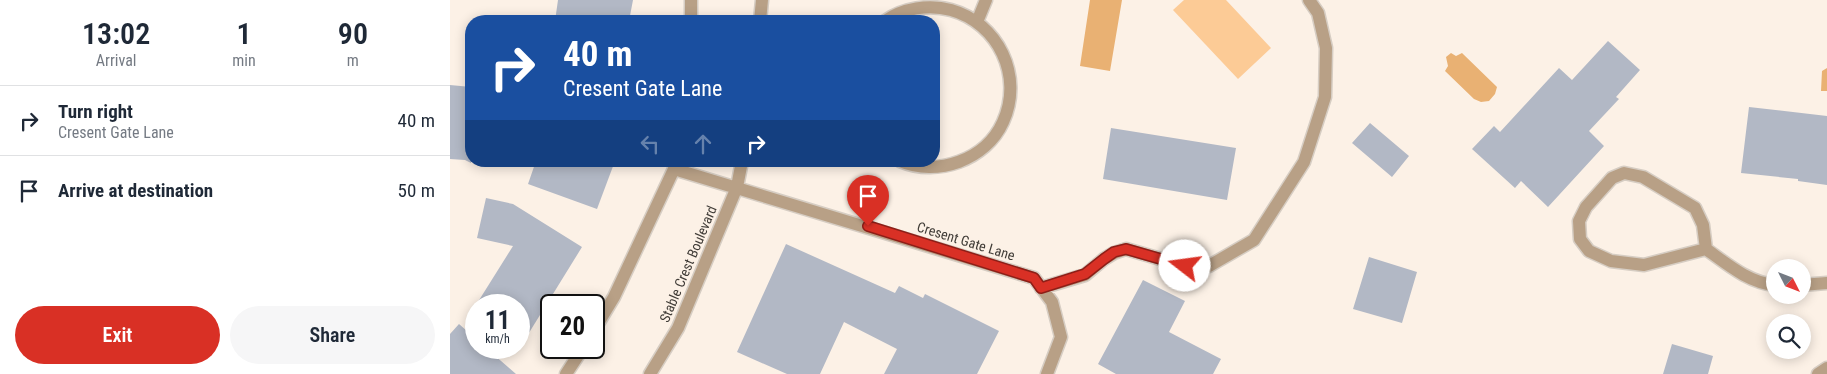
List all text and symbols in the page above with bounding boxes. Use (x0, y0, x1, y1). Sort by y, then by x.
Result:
text: 13:02 (82, 16, 150, 51)
text: 1 (237, 16, 252, 51)
text: 90 (338, 16, 368, 51)
text: 40 m (563, 34, 632, 75)
icon: right (480, 35, 545, 100)
text: Arrival (96, 51, 137, 70)
text: min (232, 51, 256, 70)
text: m (347, 51, 359, 70)
text: Cresent Gate Lane (563, 76, 722, 101)
text: Turn right (58, 100, 133, 123)
icon: right (15, 107, 43, 135)
text: 40 m (398, 109, 435, 132)
text: Cresent Gate Lane (58, 123, 174, 142)
icon: left (636, 130, 664, 158)
icon: ahead (689, 130, 717, 158)
icon: right (742, 130, 770, 158)
pin (847, 175, 889, 226)
icon: arrive (15, 177, 43, 205)
text: Arrive at destination (58, 179, 213, 202)
text: 50 m (398, 179, 435, 202)
icon: arrive (854, 182, 882, 210)
street label: Stable Crest Boulevard (656, 203, 720, 325)
street label: Cresent Gate Lane (915, 219, 1017, 264)
position arrow (1158, 239, 1210, 291)
north arrow (1766, 259, 1811, 304)
map controls (1766, 259, 1811, 359)
speed limit sign: 20 (540, 294, 605, 359)
button: Exit (15, 306, 220, 364)
button: Share (230, 306, 435, 364)
text: 11 (485, 306, 510, 335)
button: search (1766, 314, 1811, 359)
text: km/h (485, 332, 510, 346)

